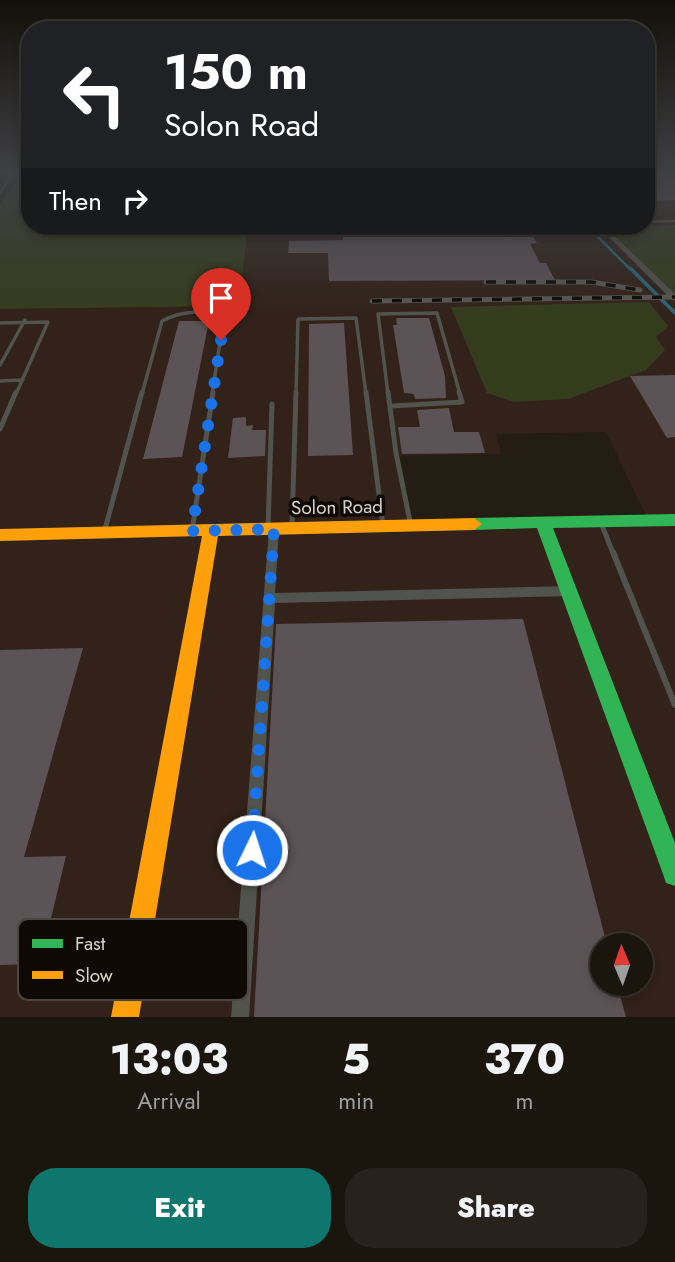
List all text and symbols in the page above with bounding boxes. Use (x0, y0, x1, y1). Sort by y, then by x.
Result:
text: 150 m (164, 37, 308, 107)
icon: left (49, 49, 140, 140)
text: Solon Road (164, 102, 319, 148)
text: Then (49, 182, 102, 220)
icon: right (116, 182, 154, 220)
pin (191, 268, 251, 340)
icon: arrive (202, 279, 240, 317)
street label: Solon Road (291, 493, 383, 521)
position arrow (215, 813, 289, 887)
legend (18, 919, 248, 1000)
text: Fast (75, 930, 106, 957)
north arrow (590, 933, 653, 996)
map controls (590, 933, 653, 996)
text: Slow (75, 962, 113, 989)
text: 13:03 (110, 1029, 228, 1090)
text: 5 (342, 1029, 370, 1090)
text: 370 (484, 1029, 565, 1090)
text: Arrival (137, 1084, 201, 1118)
text: min (338, 1084, 374, 1118)
text: m (516, 1084, 534, 1118)
button: Exit (28, 1168, 331, 1248)
button: Share (345, 1168, 647, 1248)

